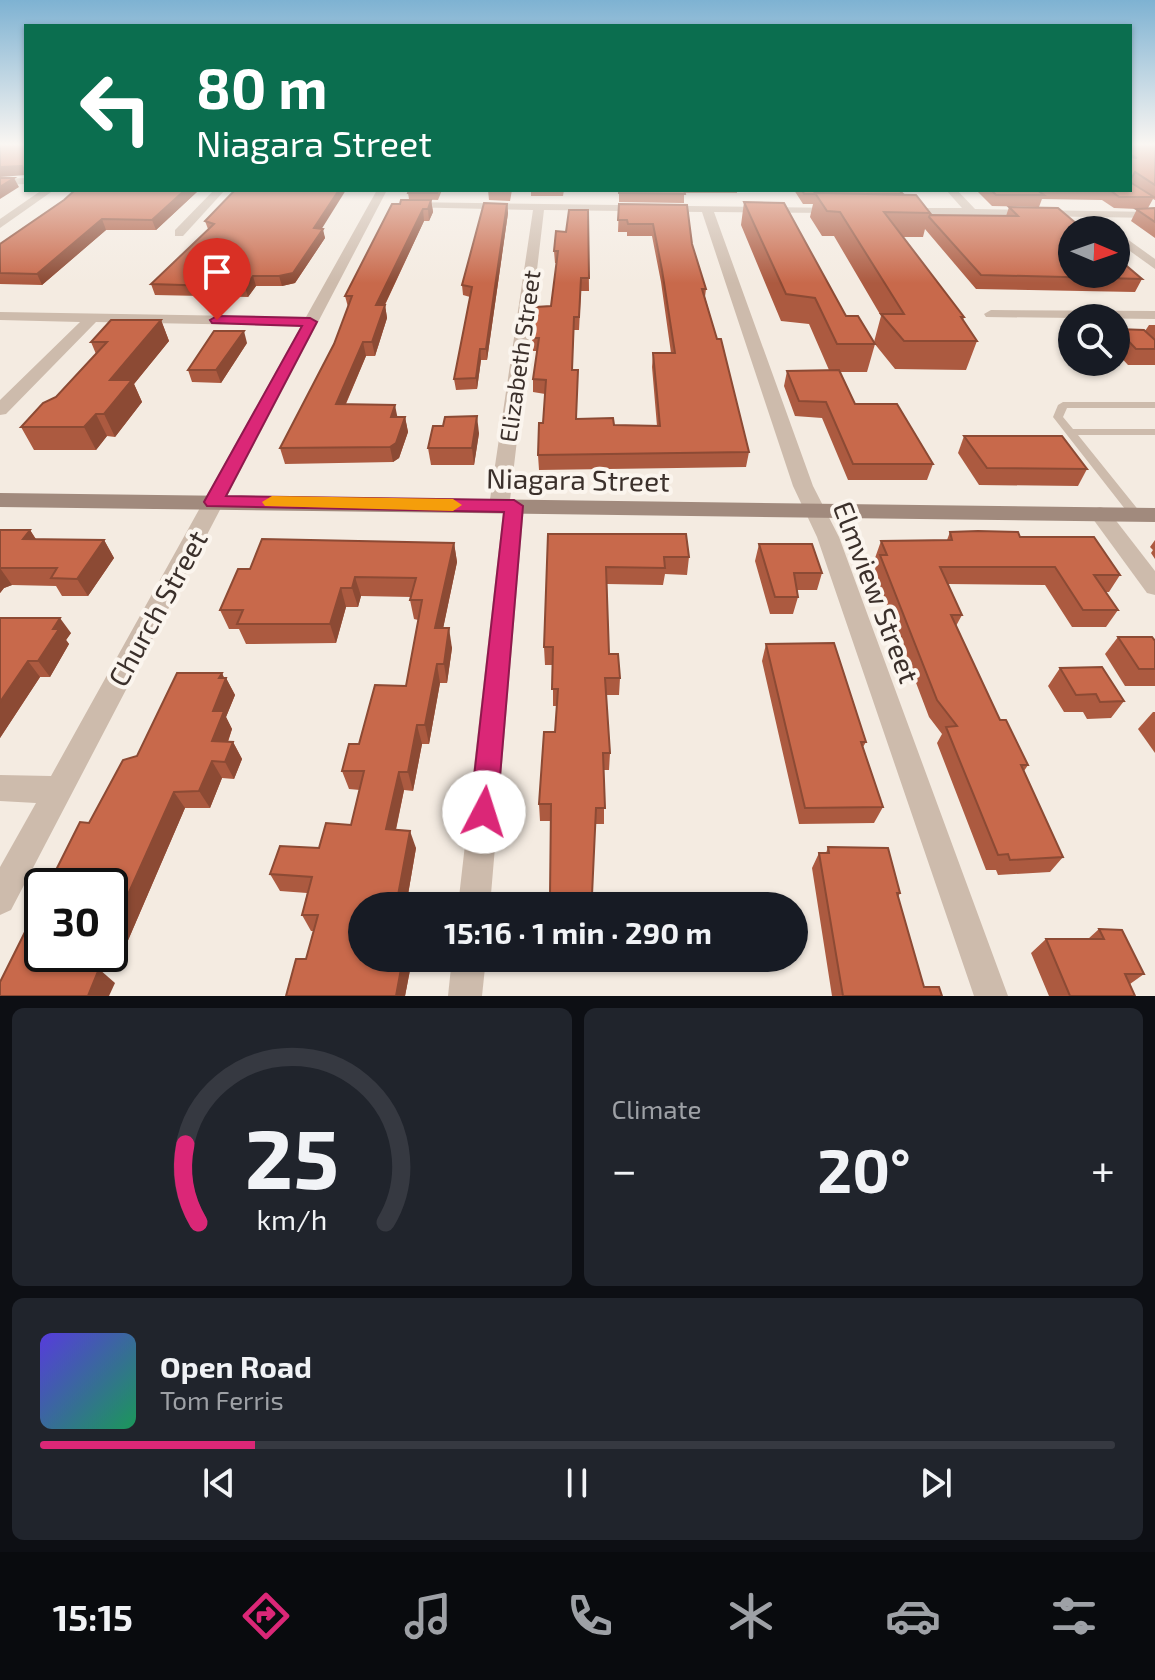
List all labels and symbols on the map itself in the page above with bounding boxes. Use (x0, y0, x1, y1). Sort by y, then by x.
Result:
north arrow (1058, 216, 1130, 288)
pin (183, 238, 251, 320)
street label: Elizabeth Street (493, 268, 545, 444)
street label: Niagara Street (486, 460, 670, 498)
street label: Elmview Street (827, 496, 927, 688)
street label: Church Street (100, 524, 214, 692)
position arrow (442, 770, 526, 854)
speed limit sign: 30 (24, 868, 128, 972)

